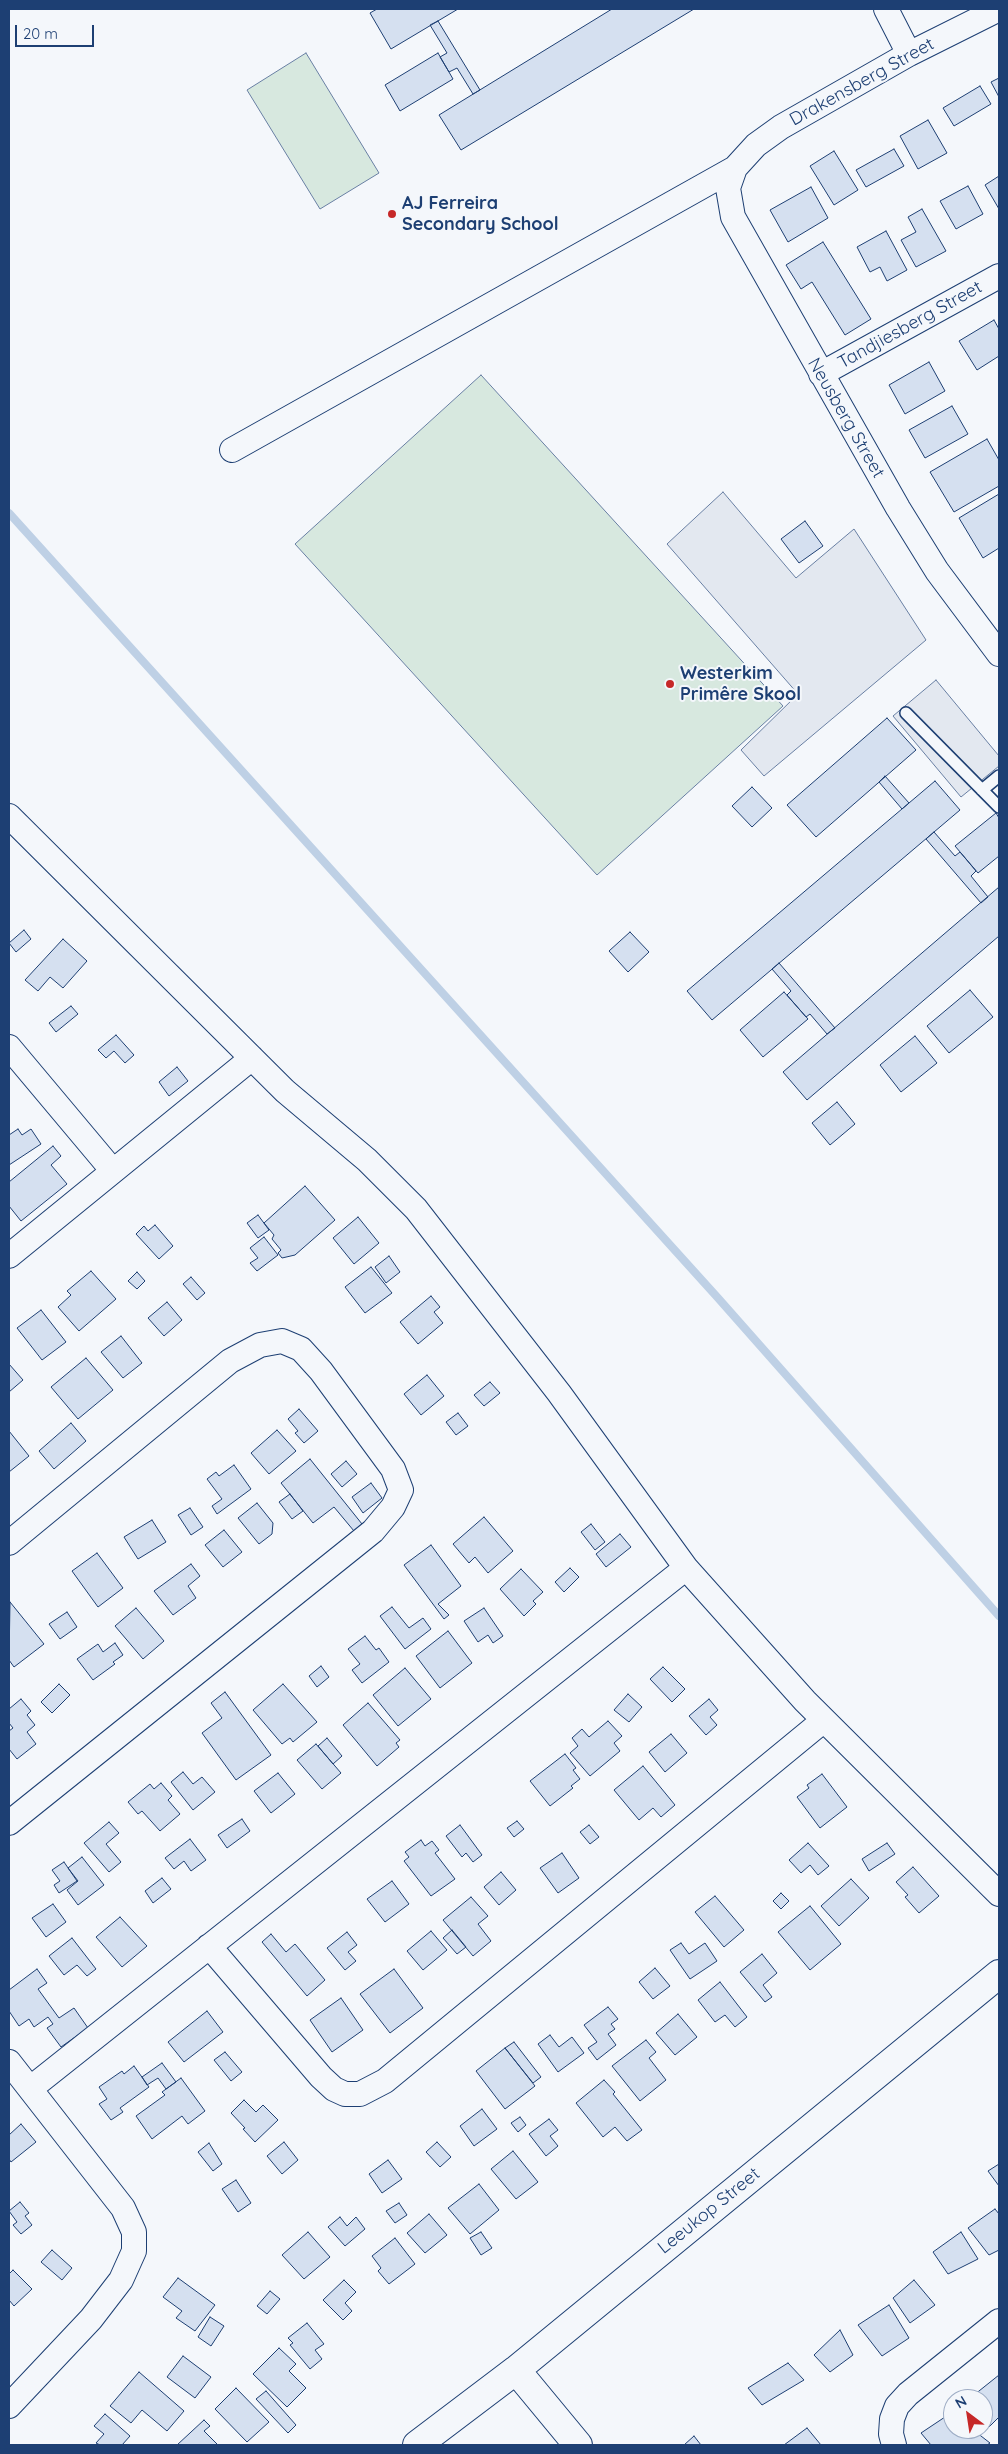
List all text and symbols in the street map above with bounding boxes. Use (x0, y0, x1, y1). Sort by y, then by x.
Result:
scale bar (18, 15, 96, 47)
text: 20 m (23, 24, 58, 43)
street label: Drakensberg Street (786, 33, 938, 131)
place label: AJ Ferreira Secondary School (402, 193, 559, 235)
marker: AJ Ferreira Secondary School (386, 208, 398, 220)
street label: Tandjiesberg Street (834, 276, 986, 374)
street label: Neusberg Street (803, 354, 889, 482)
place label: Westerkim Primêre Skool (680, 663, 801, 706)
marker: Westerkim Primêre Skool (664, 678, 676, 690)
street label: Leeukop Street (654, 2163, 764, 2259)
north arrow (943, 2389, 993, 2439)
text: N (952, 2392, 970, 2412)

